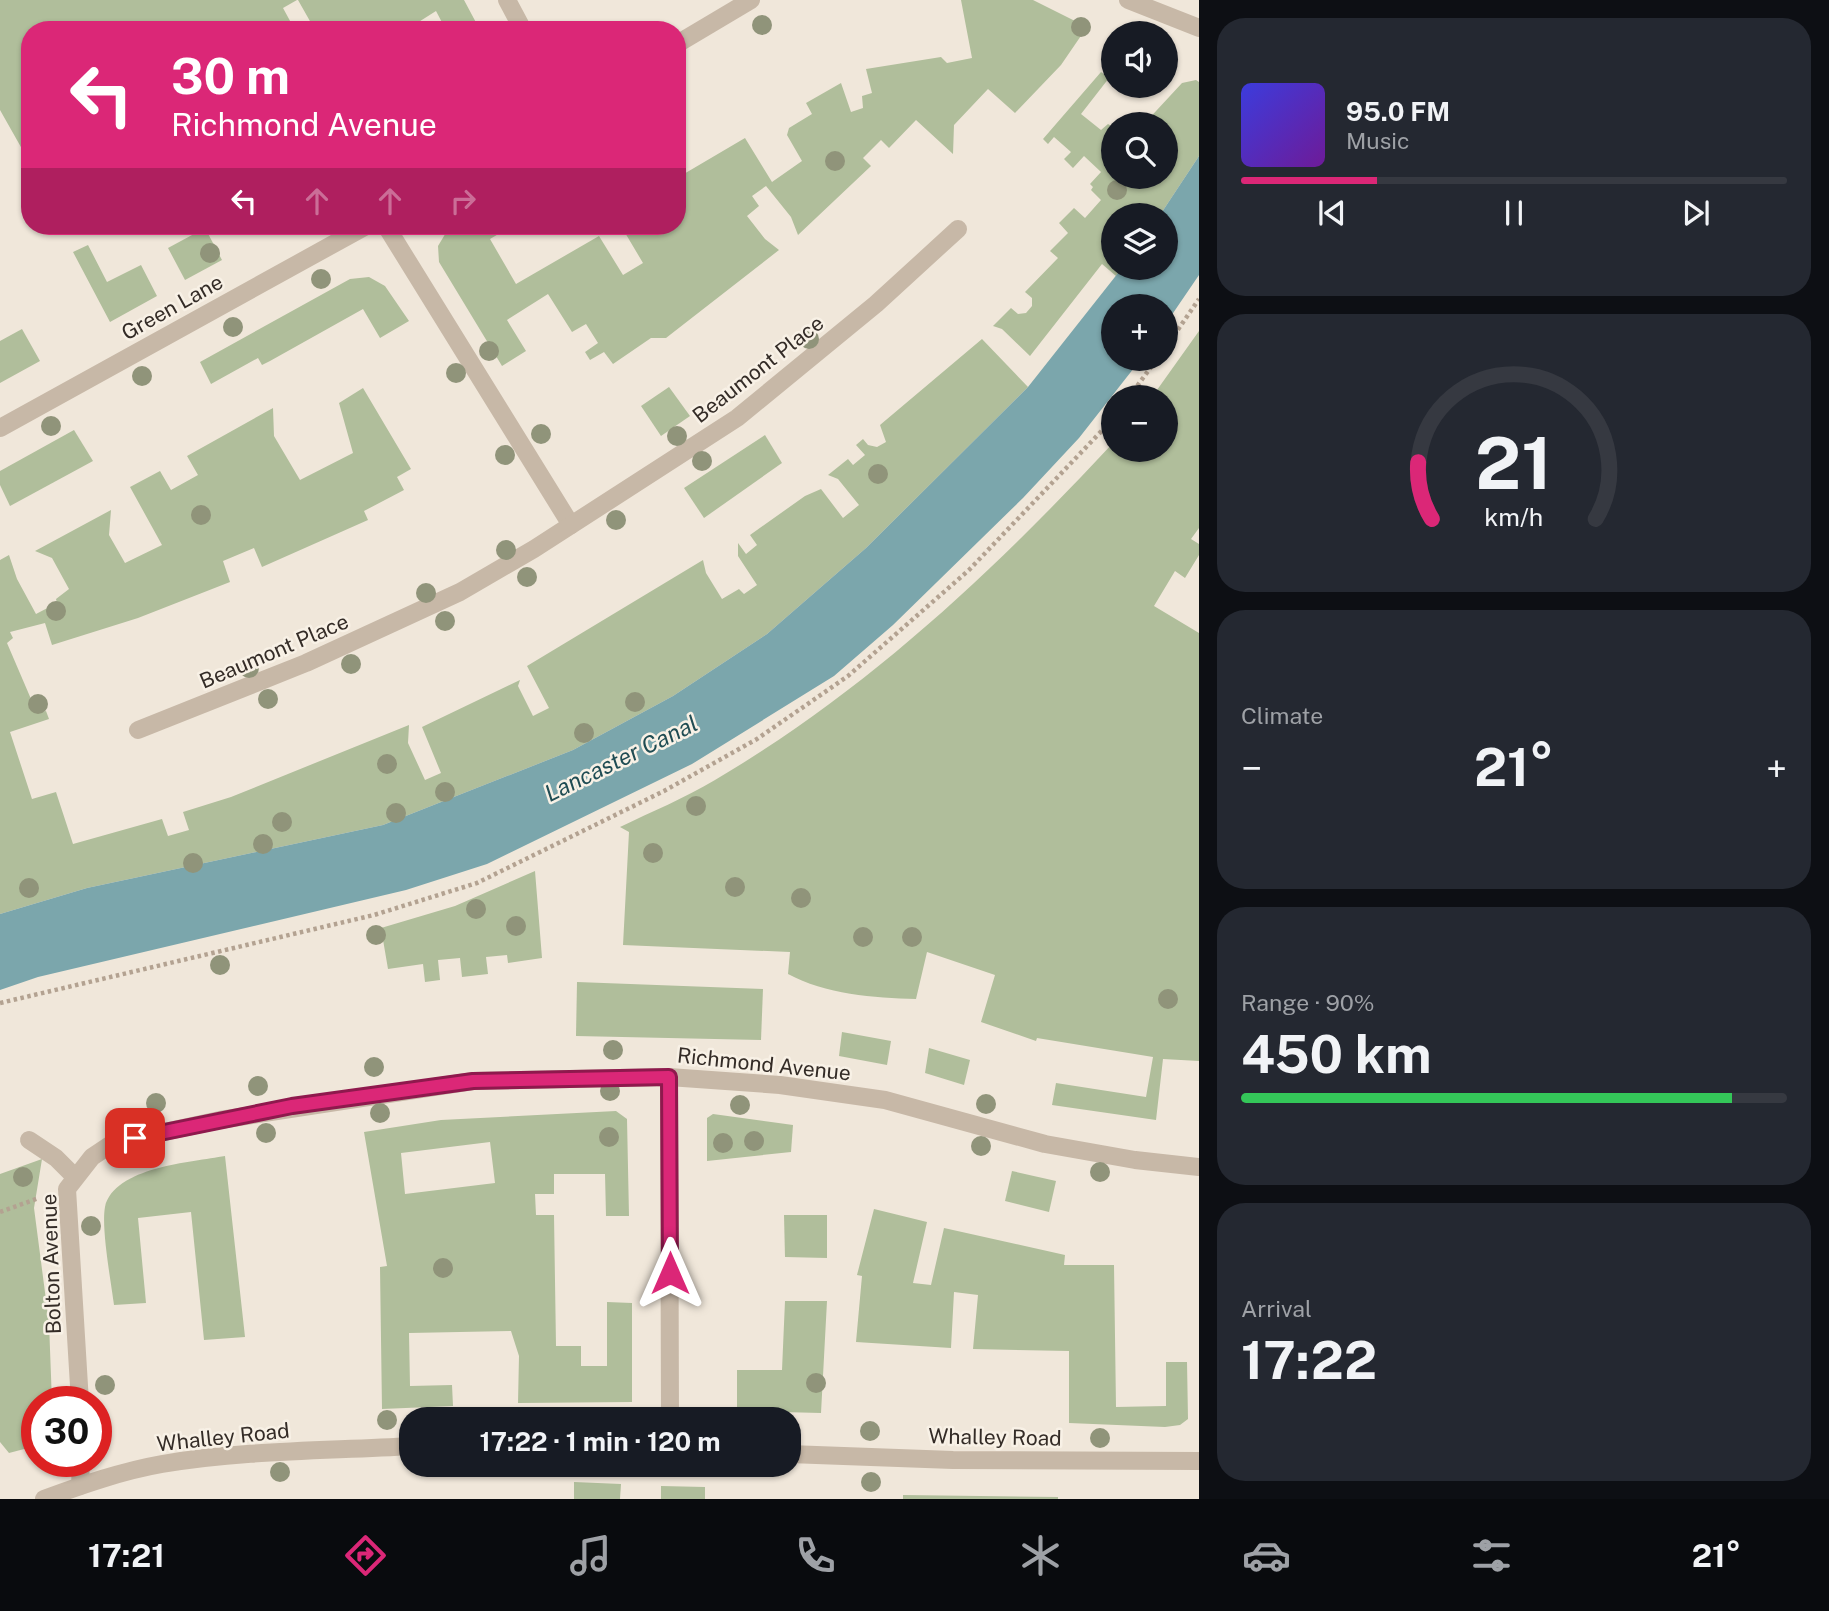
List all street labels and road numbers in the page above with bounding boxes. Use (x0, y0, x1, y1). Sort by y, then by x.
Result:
street label: Green Lane (117, 269, 227, 345)
street label: Beaumont Place (688, 310, 828, 428)
street label: Beaumont Place (196, 608, 352, 694)
street label: Richmond Avenue (676, 1042, 852, 1086)
street label: Bolton Avenue (36, 1193, 66, 1335)
street label: Whalley Road (155, 1418, 291, 1456)
street label: Whalley Road (928, 1423, 1062, 1451)

